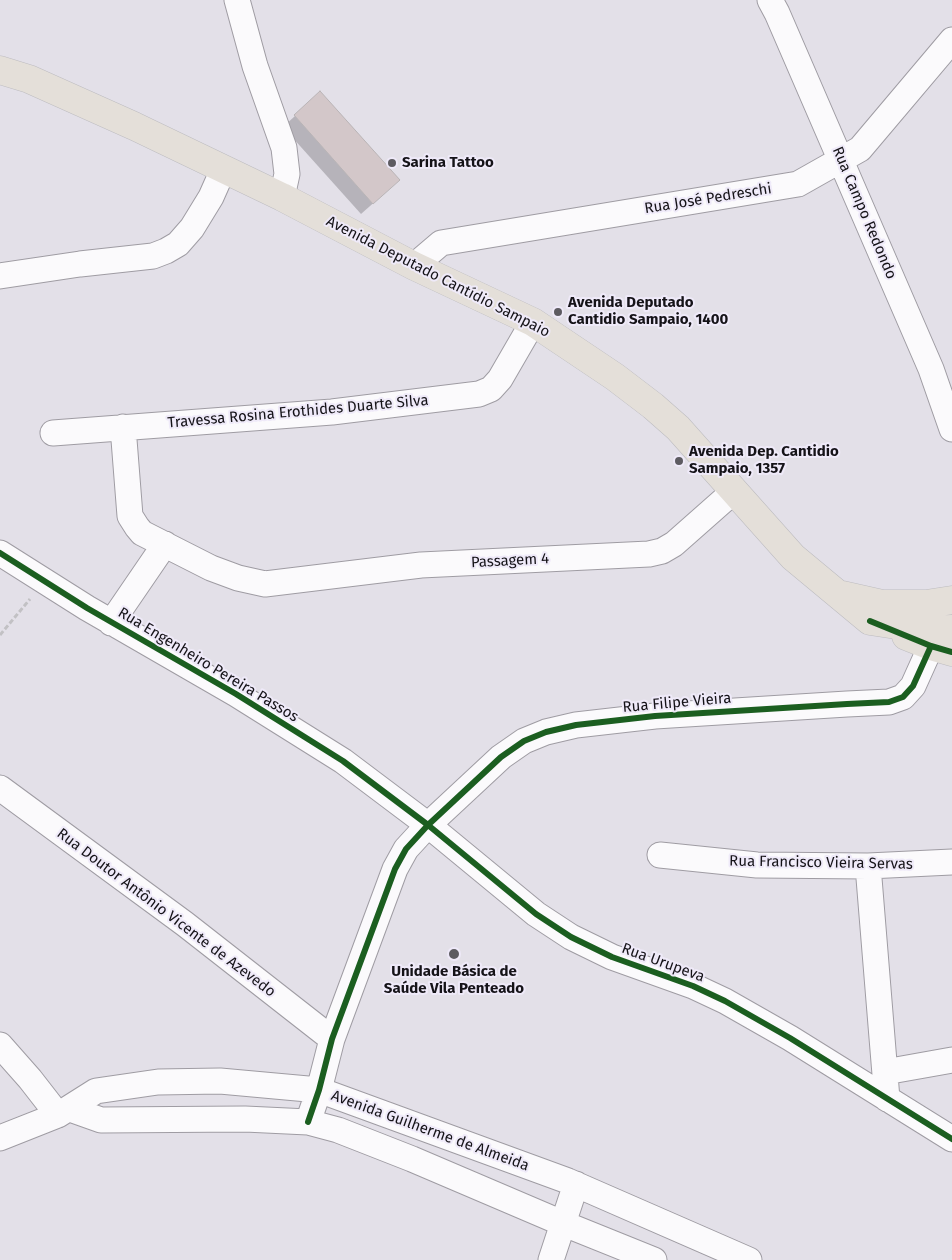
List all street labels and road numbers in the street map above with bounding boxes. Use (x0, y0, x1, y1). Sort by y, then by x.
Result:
street label: Rua Campo Redondo (828, 144, 900, 282)
street label: Rua José Pedreschi (643, 180, 773, 218)
street label: Avenida Deputado Cantídio Sampaio (323, 213, 553, 341)
street label: Travessa Rosina Erothides Duarte Silva (167, 392, 429, 432)
street label: Passagem 4 (471, 550, 549, 572)
street label: Rua Engenheiro Pereira Passos (114, 604, 302, 726)
street label: Rua Filipe Vieira (622, 689, 732, 717)
street label: Rua Doutor Antônio Vicente de Azevedo (53, 825, 279, 1001)
street label: Rua Francisco Vieira Servas (729, 852, 913, 874)
street label: Rua Urupeva (619, 940, 707, 986)
street label: Avenida Guilherme de Almeida (329, 1087, 531, 1175)

